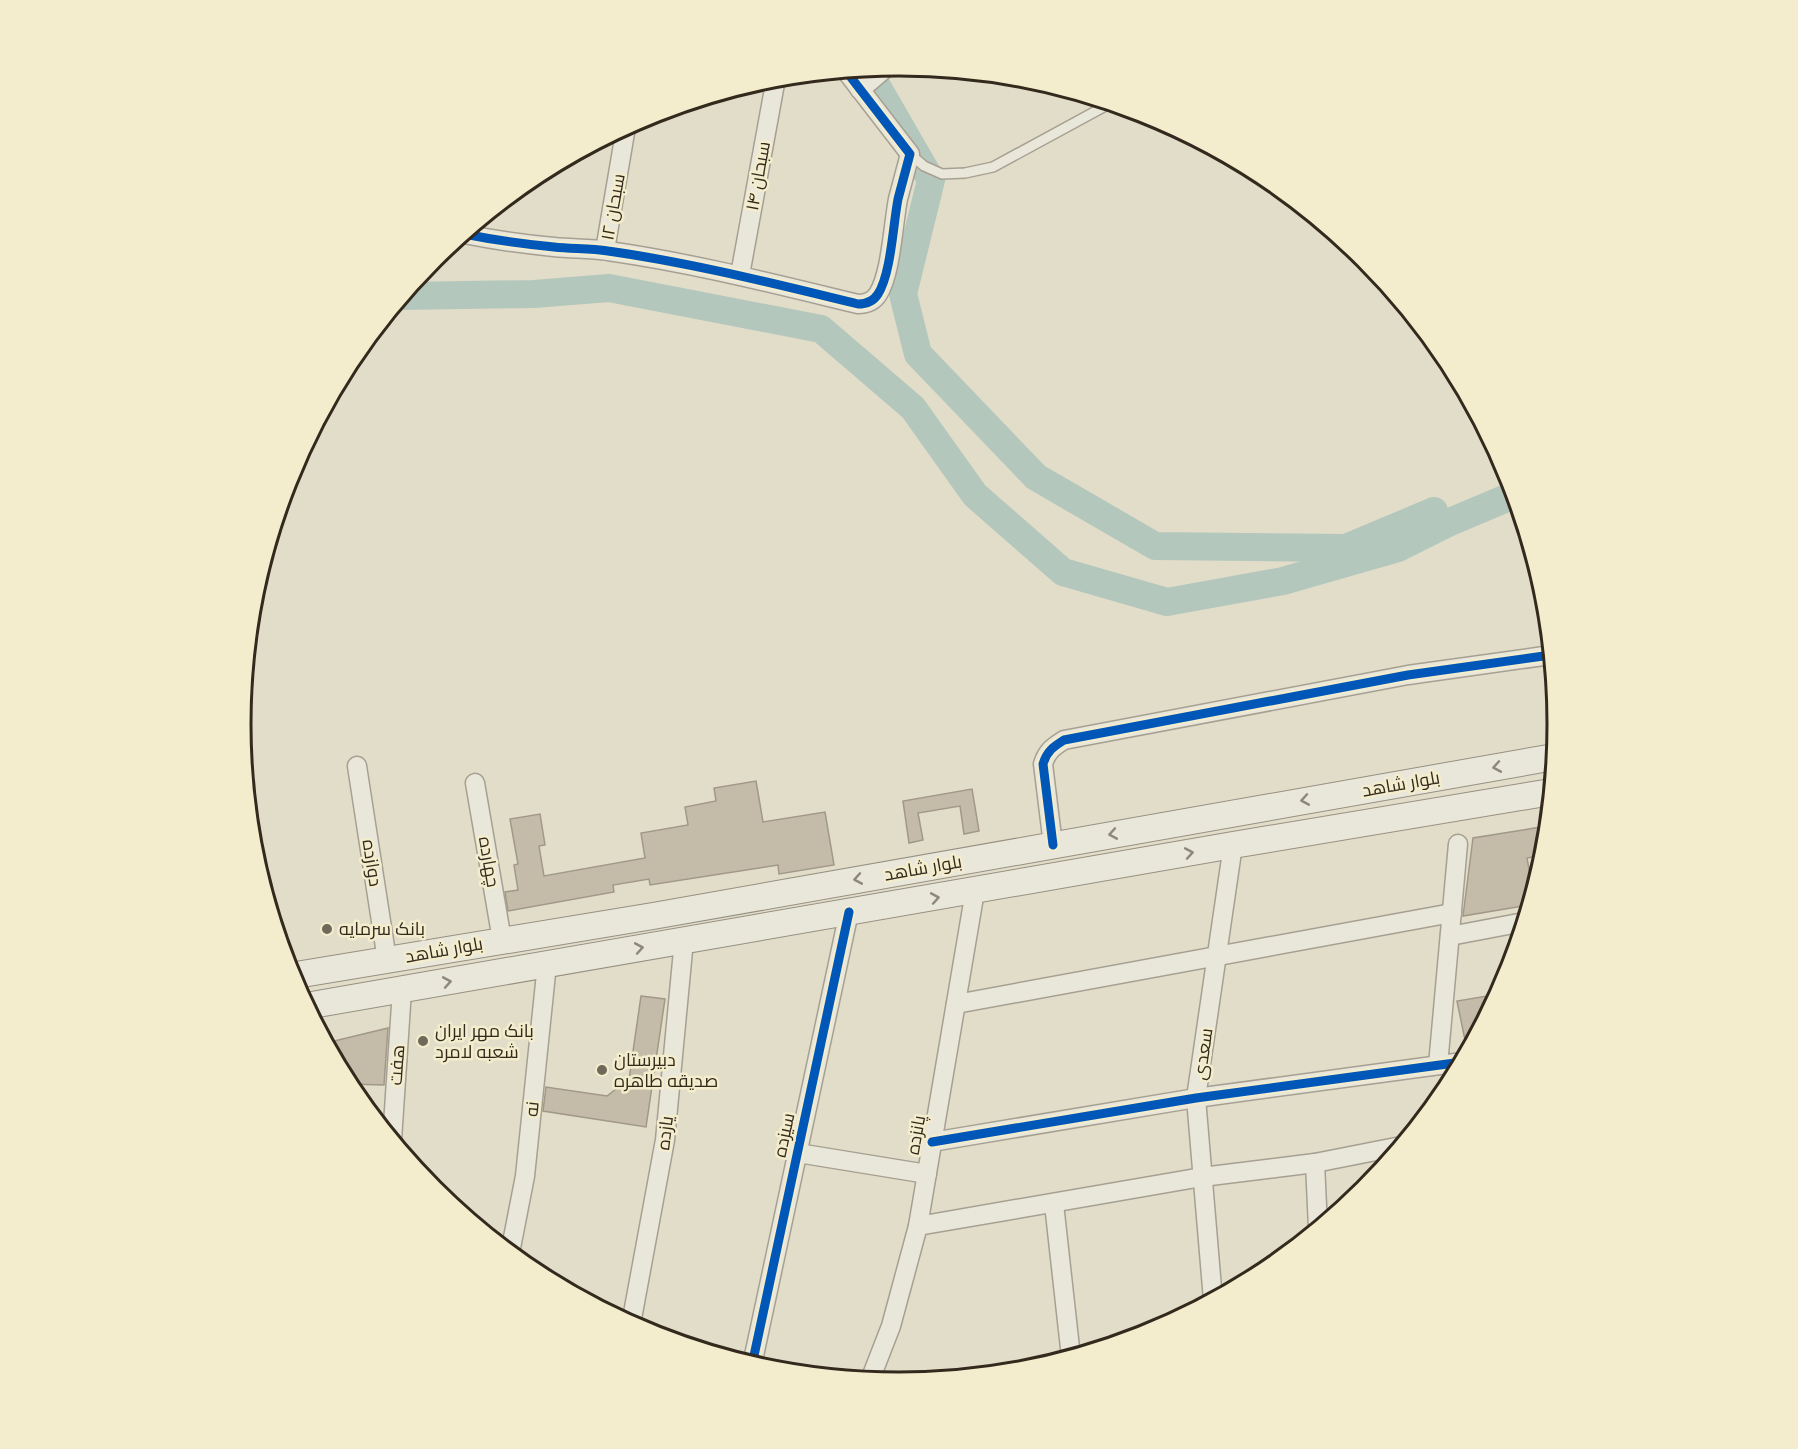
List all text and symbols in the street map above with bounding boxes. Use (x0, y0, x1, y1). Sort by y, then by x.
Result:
street label: سبحان ۱۴ (740, 139, 775, 212)
street label: سبحان ۱۲ (595, 172, 630, 242)
one-way arrow (1492, 760, 1502, 773)
street label: بلوار شاهد (1360, 765, 1442, 802)
one-way arrow (1300, 794, 1309, 806)
one-way arrow (1108, 827, 1118, 840)
street label: چهارده (473, 835, 505, 889)
street label: دوازده (357, 838, 388, 888)
one-way arrow (1183, 847, 1193, 860)
street label: بلوار شاهد (882, 849, 964, 886)
one-way arrow (854, 872, 864, 885)
one-way arrow (929, 892, 939, 905)
place label: بانک سرمایه (339, 917, 425, 940)
marker: بانک سرمایه (320, 922, 334, 936)
street label: بلوار شاهد (403, 931, 485, 968)
one-way arrow (634, 942, 644, 955)
one-way arrow (441, 976, 451, 989)
place label: بانک مهر ایران شعبه لامرد (435, 1019, 534, 1063)
street label: سعدی (1187, 1027, 1218, 1081)
marker: بانک مهر ایران شعبه لامرد (416, 1034, 430, 1048)
street label: هفت (384, 1044, 409, 1086)
place label: دبیرستان صدیقه طاهره (614, 1048, 718, 1092)
marker: دبیرستان صدیقه طاهره (595, 1063, 609, 1077)
street label: نه (519, 1100, 544, 1118)
street label: سیزده (768, 1111, 799, 1159)
street label: پانزده (901, 1113, 931, 1157)
street label: یازده (651, 1114, 678, 1151)

